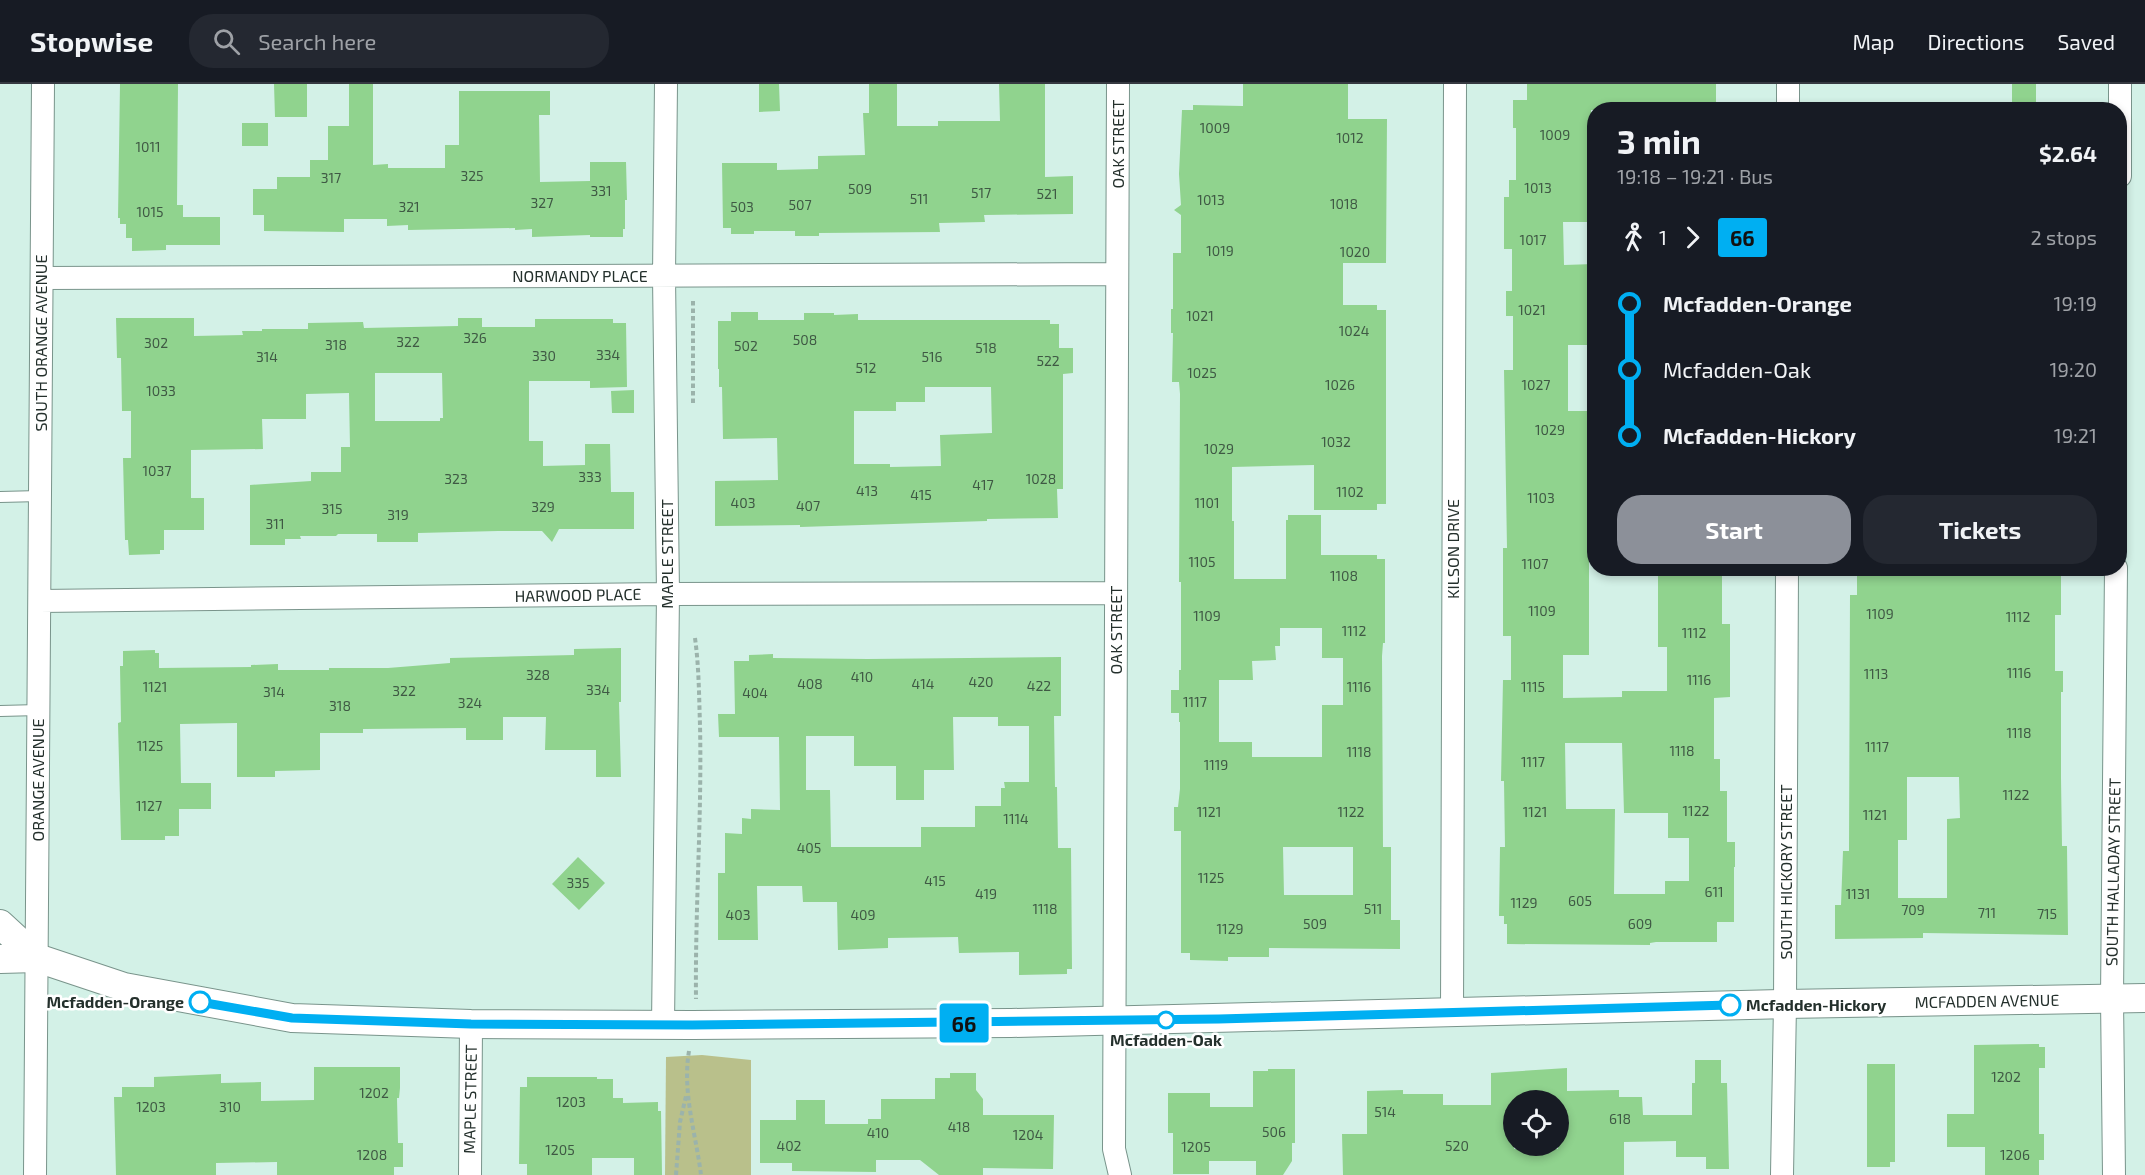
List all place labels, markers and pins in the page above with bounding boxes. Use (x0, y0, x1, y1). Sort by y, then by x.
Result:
marker: Mcfadden-Orange (189, 991, 211, 1013)
place label: Mcfadden-Orange (47, 992, 184, 1011)
marker: Mcfadden-Hickory (1719, 994, 1741, 1016)
place label: Mcfadden-Hickory (1746, 995, 1886, 1015)
marker: Mcfadden-Oak (1157, 1011, 1175, 1029)
place label: Mcfadden-Oak (1110, 1030, 1222, 1049)

